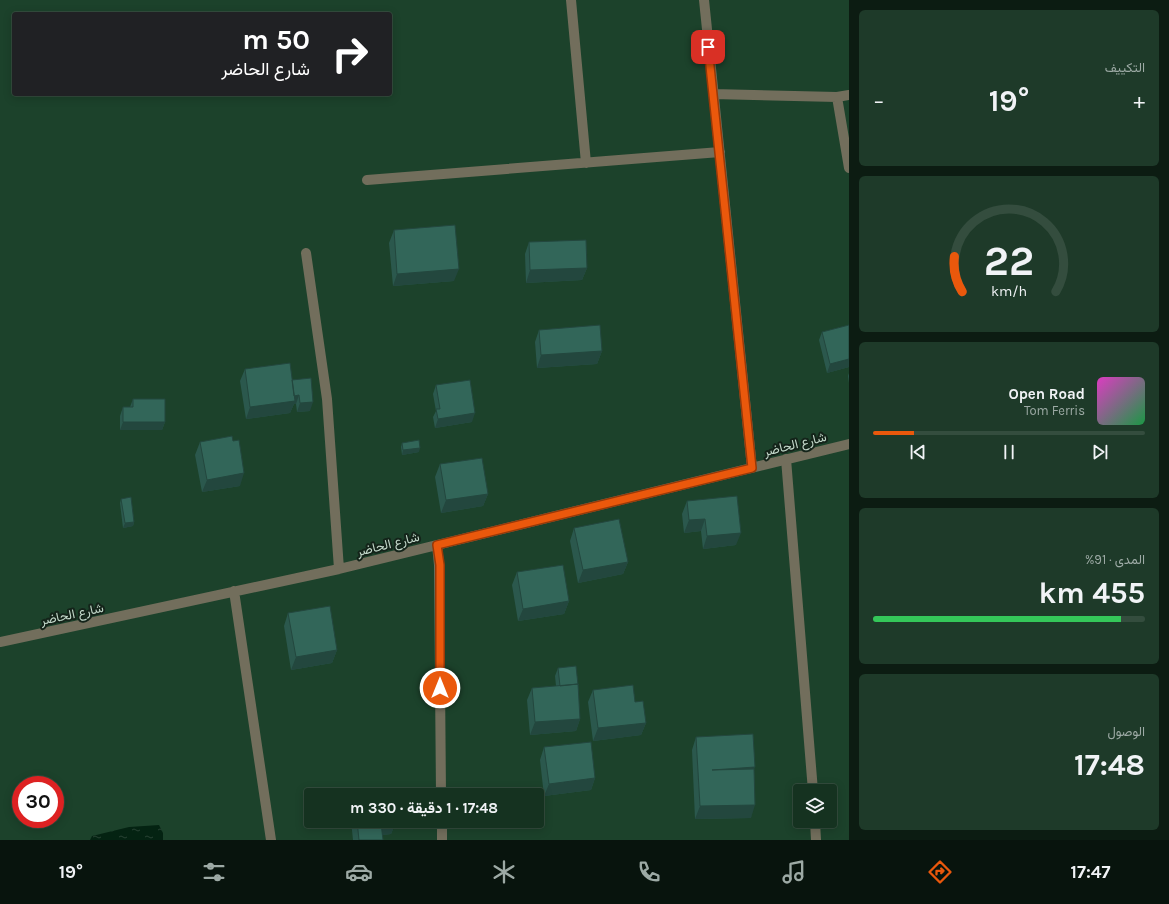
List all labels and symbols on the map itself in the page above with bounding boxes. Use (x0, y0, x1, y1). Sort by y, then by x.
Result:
pin (691, 30, 725, 64)
street label: شارع الحاضر (761, 429, 828, 461)
street label: شارع الحاضر (354, 529, 421, 561)
street label: شارع الحاضر (38, 600, 105, 630)
position arrow (419, 667, 461, 709)
speed limit sign: 30 (12, 776, 64, 828)

